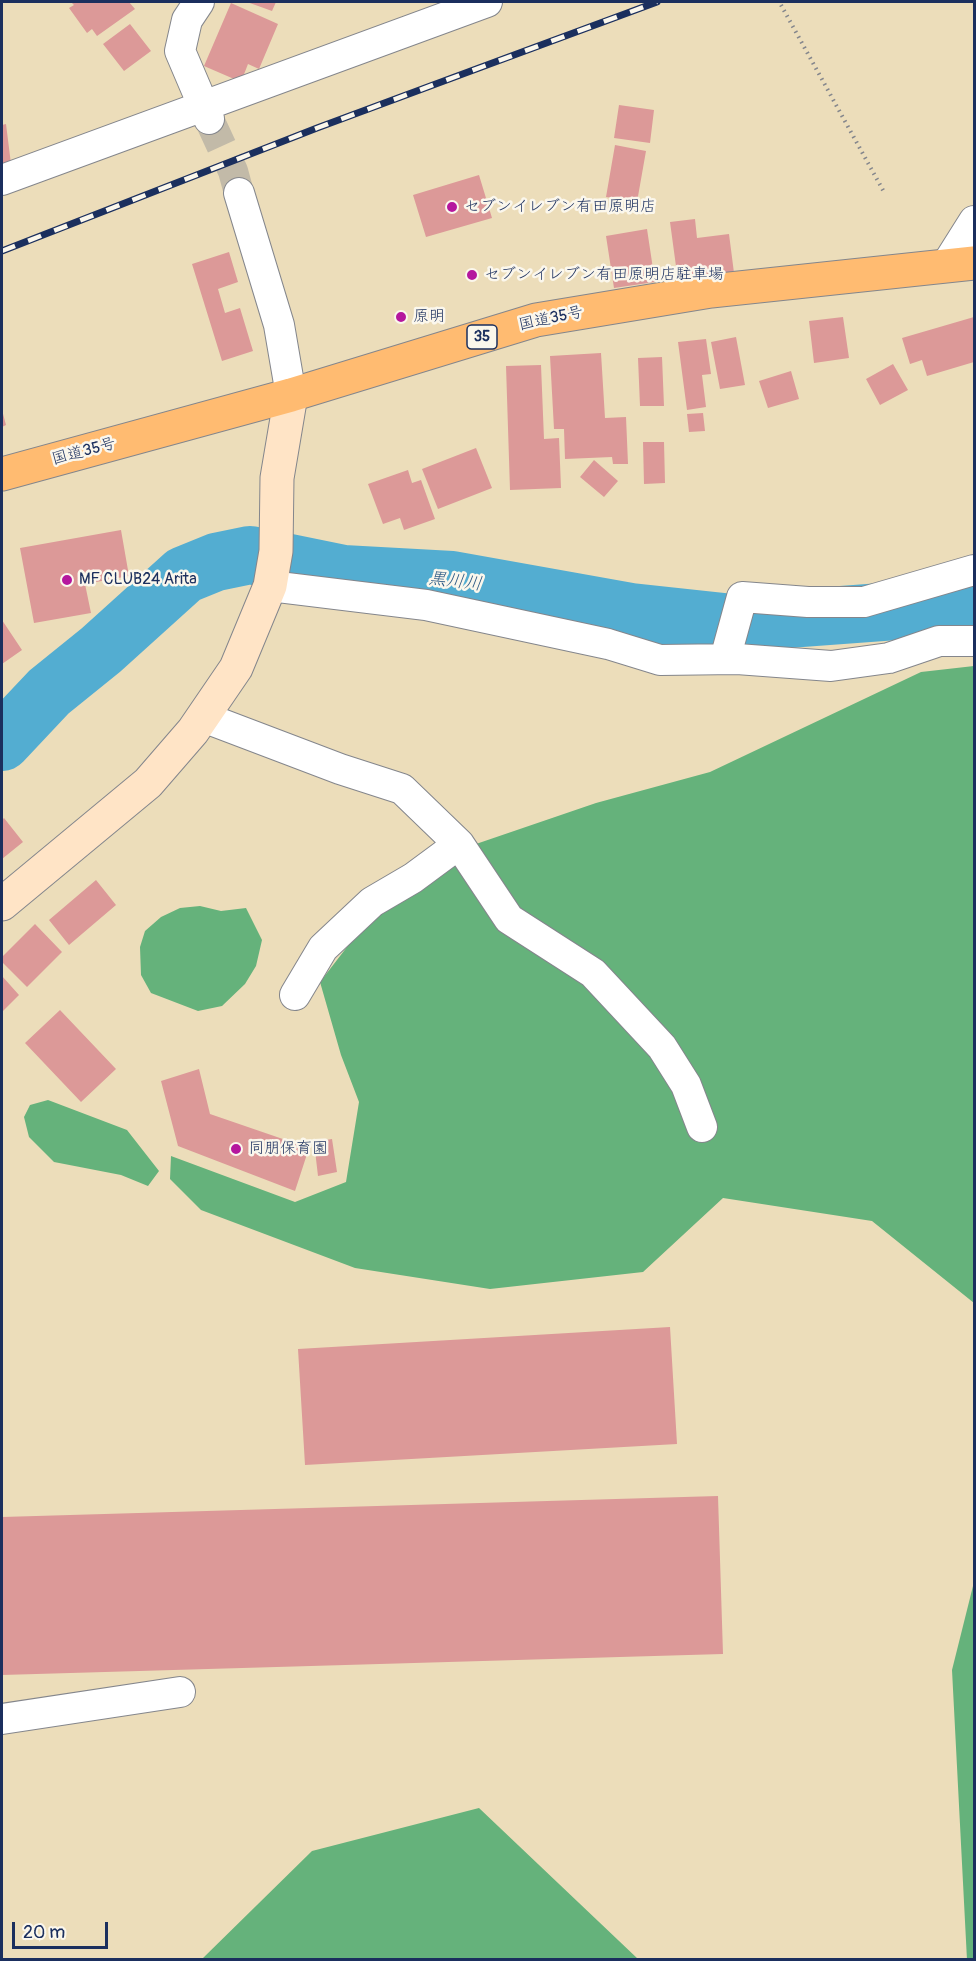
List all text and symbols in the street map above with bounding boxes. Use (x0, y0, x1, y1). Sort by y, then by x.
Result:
place label: セブンイレブン有田原明店 (464, 197, 656, 217)
marker: セブンイレブン有田原明店 (445, 200, 459, 214)
place label: セブンイレブン有田原明店駐車場 (484, 265, 724, 285)
marker: セブンイレブン有田原明店駐車場 (465, 268, 479, 282)
street label: 国道35号 (517, 303, 585, 335)
place label: 原明 (413, 307, 445, 327)
marker: 原明 (394, 310, 408, 324)
road number: 35 (467, 325, 497, 349)
street label: 国道35号 (50, 434, 118, 470)
water label: 黒川川 (427, 568, 483, 596)
place label: MF CLUB24 Arita (79, 570, 197, 590)
marker: MF CLUB24 Arita (60, 573, 74, 587)
place label: 同朋保育園 (248, 1139, 328, 1159)
marker: 同朋保育園 (229, 1142, 243, 1156)
scale bar (15, 1910, 111, 1948)
text: 20 m (23, 1921, 65, 1944)

